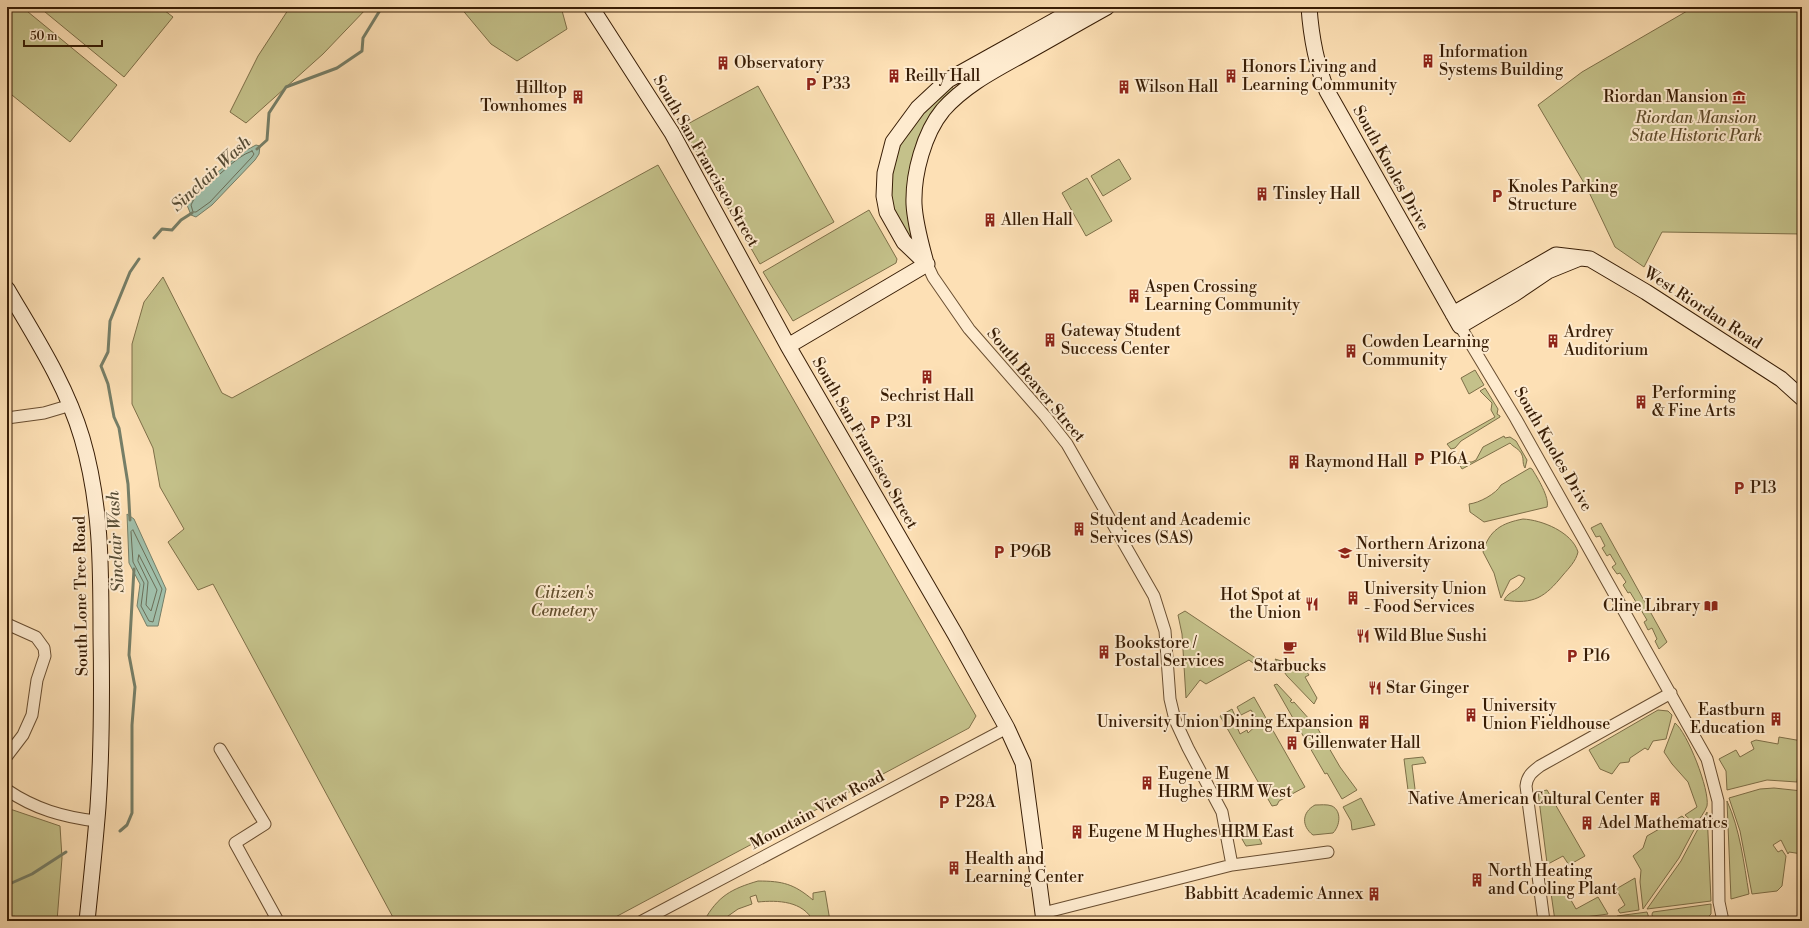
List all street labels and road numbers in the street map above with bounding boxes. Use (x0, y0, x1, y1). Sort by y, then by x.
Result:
street label: South San Francisco Street (649, 72, 764, 251)
street label: South Knoles Drive (1348, 102, 1434, 234)
street label: West Riordan Road (1639, 262, 1766, 354)
street label: South Beaver Street (982, 324, 1090, 446)
street label: South San Francisco Street (808, 354, 923, 533)
street label: South Knoles Drive (1509, 383, 1597, 515)
street label: South Lone Tree Road (70, 516, 92, 676)
street label: Mountain View Road (746, 766, 888, 854)

